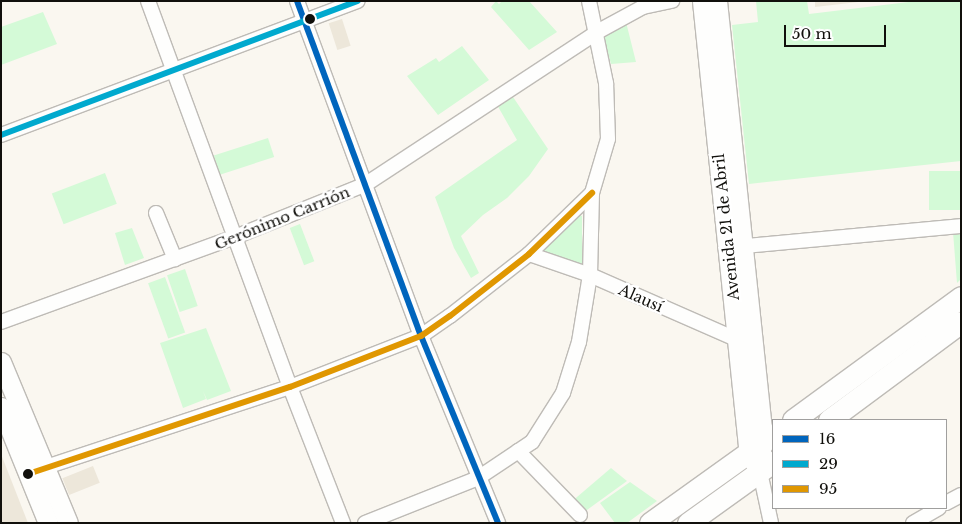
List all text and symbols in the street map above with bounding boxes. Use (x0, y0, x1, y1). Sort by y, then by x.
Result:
unlabelled marker (305, 14, 315, 24)
scale bar (787, 15, 890, 47)
text: 50 m (792, 24, 832, 43)
street label: Avenida 21 de Abril (709, 152, 743, 302)
street label: Gerónimo Carrión (212, 183, 352, 253)
street label: Alausí (616, 280, 666, 316)
legend (772, 419, 947, 509)
text: 16 (819, 429, 835, 448)
text: 29 (819, 454, 838, 473)
unlabelled marker (23, 469, 33, 479)
text: 95 (819, 479, 837, 498)

